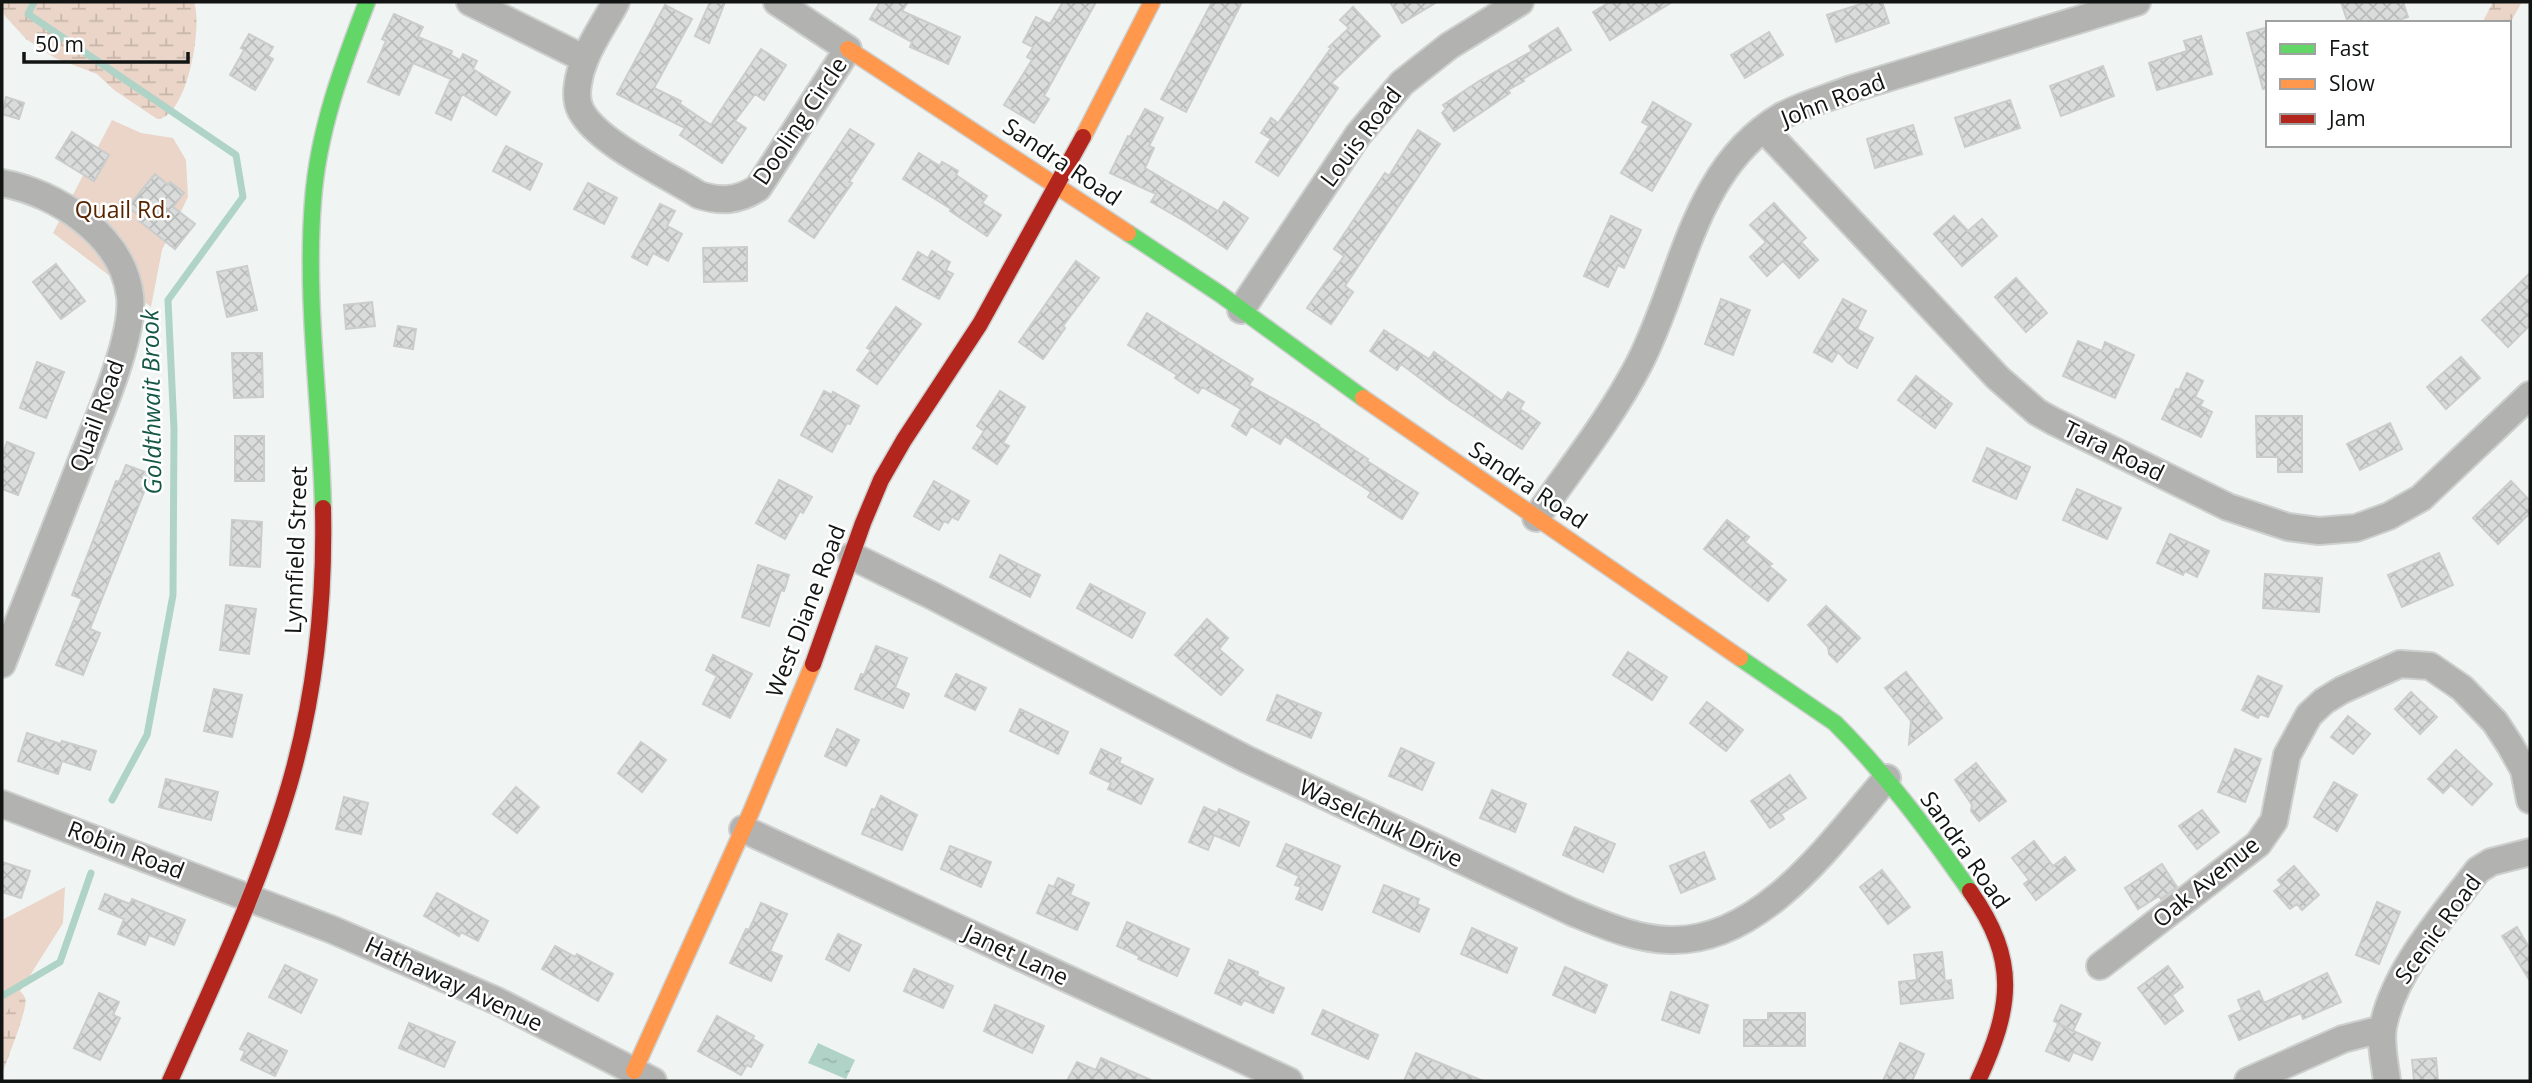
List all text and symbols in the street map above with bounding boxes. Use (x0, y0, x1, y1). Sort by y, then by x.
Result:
scale bar (24, 21, 189, 65)
legend (2266, 21, 2511, 147)
text: 50 m (35, 30, 84, 58)
text: Fast (2329, 34, 2369, 62)
street label: Dooling Circle (745, 50, 854, 191)
street label: John Road (1774, 65, 1889, 134)
text: Slow (2329, 69, 2375, 97)
street label: Louis Road (1312, 80, 1408, 193)
text: Jam (2327, 104, 2366, 132)
street label: Sandra Road (997, 110, 1128, 213)
park label: Quail Rd. (75, 193, 171, 225)
water label: Goldthwait Brook (132, 308, 169, 495)
street label: Quail Road (61, 355, 131, 476)
street label: Tara Road (2059, 412, 2170, 488)
street label: Sandra Road (1463, 433, 1594, 536)
street label: Lynnfield Street (276, 465, 314, 635)
street label: West Diane Road (757, 520, 853, 702)
street label: Waselchuk Drive (1294, 770, 1469, 874)
street label: Sandra Road (1914, 784, 2018, 915)
street label: Robin Road (63, 812, 189, 886)
street label: Oak Avenue (2145, 828, 2265, 934)
street label: Scenic Road (2387, 867, 2488, 990)
street label: Janet Lane (957, 915, 1074, 992)
street label: Hathaway Avenue (360, 928, 549, 1038)

